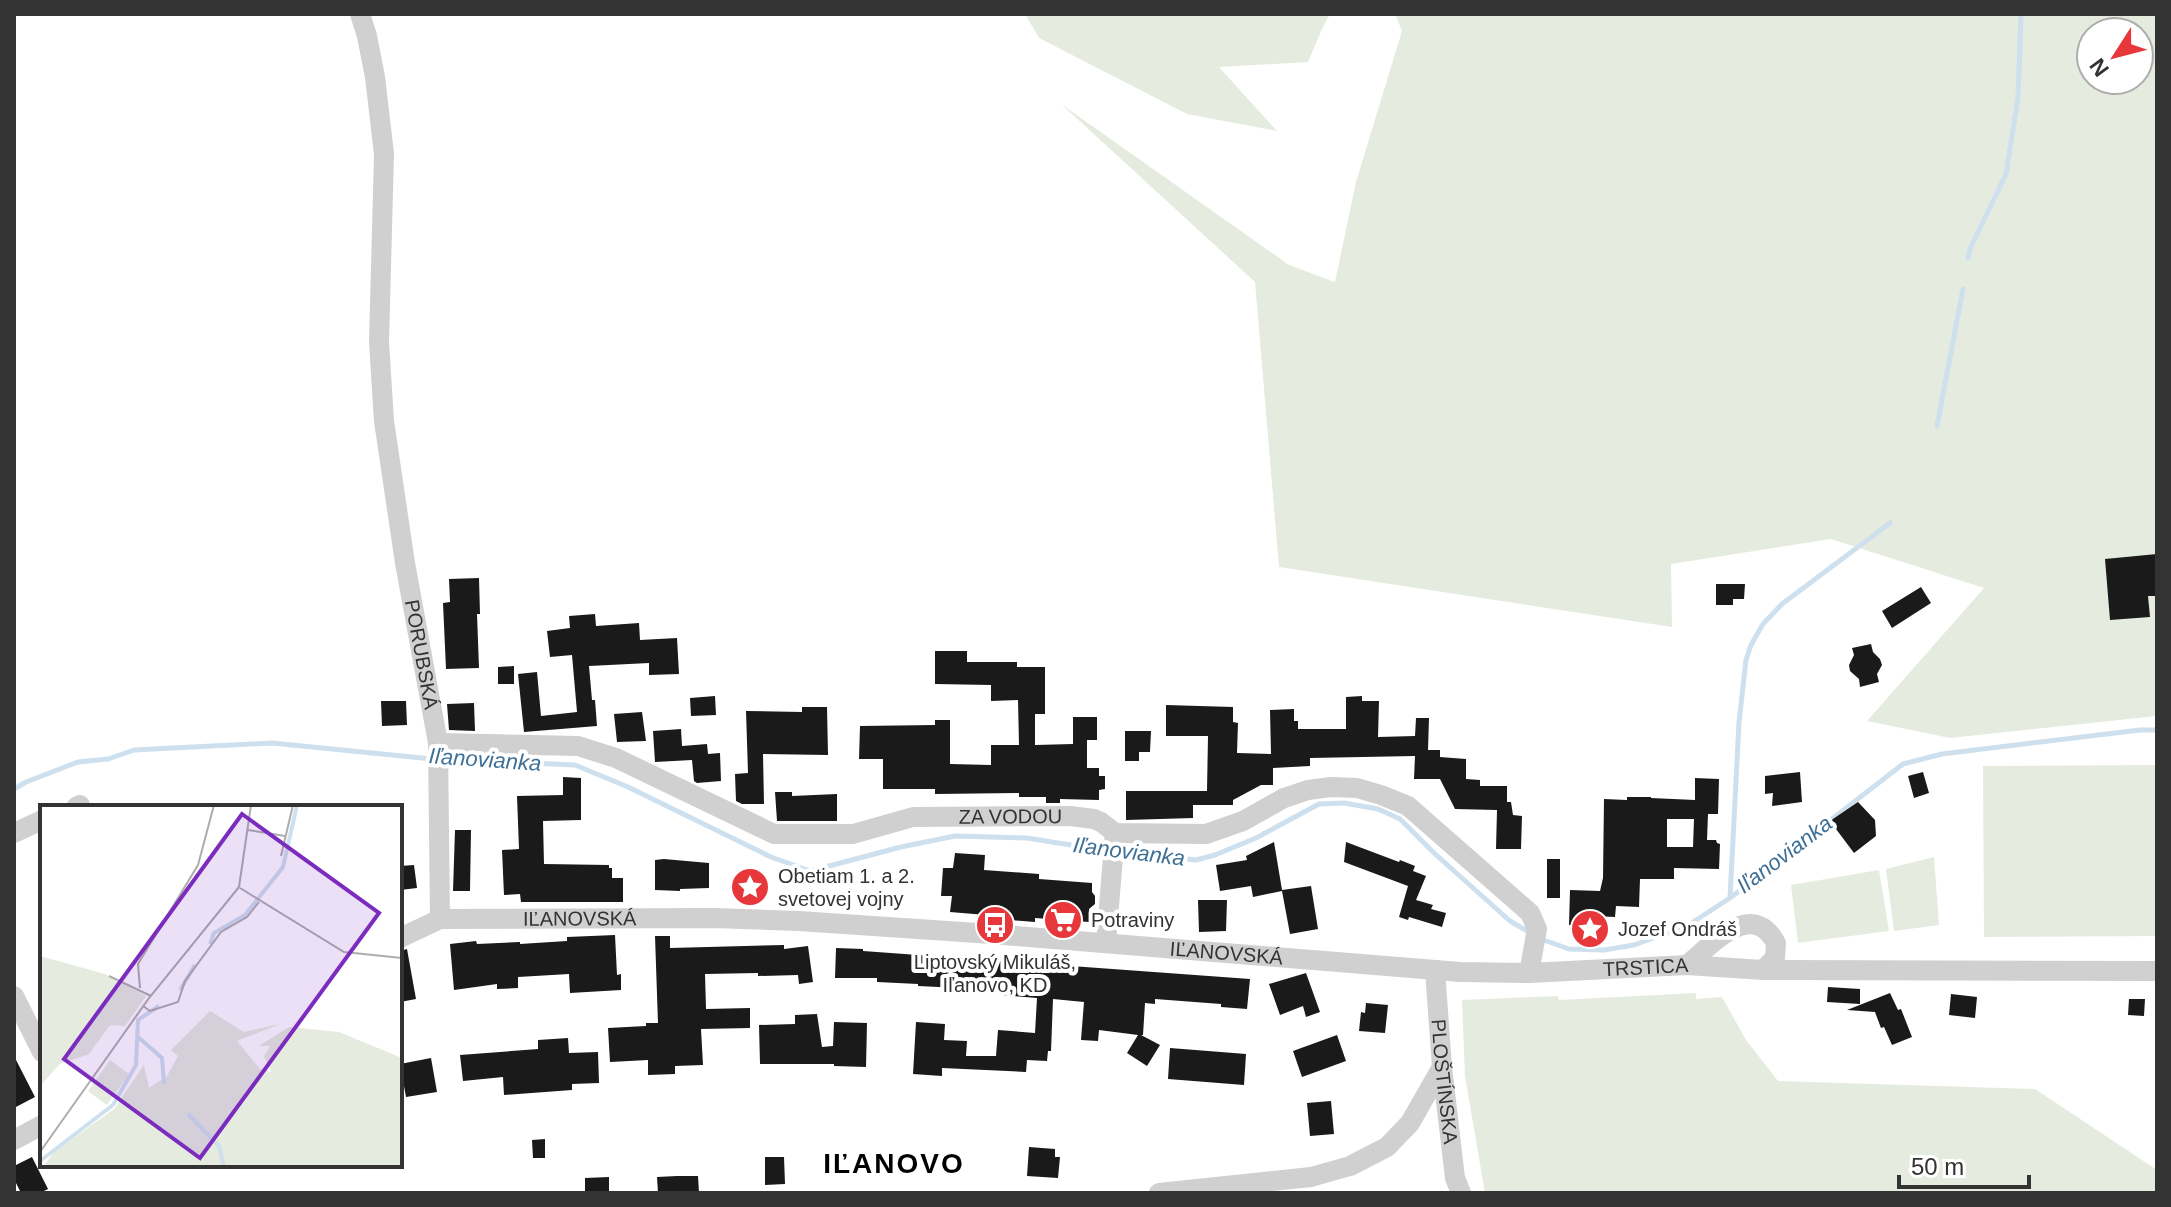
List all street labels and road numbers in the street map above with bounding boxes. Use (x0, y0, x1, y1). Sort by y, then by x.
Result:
street label: PORUBSKÁ (401, 598, 443, 712)
street label: ZA VODOU (959, 805, 1062, 828)
street label: IĽANOVSKÁ (523, 907, 637, 930)
street label: IĽANOVSKÁ (1169, 937, 1285, 969)
street label: TRSTICA (1602, 954, 1689, 980)
street label: PLOŠTÍNSKA (1428, 1018, 1462, 1146)

